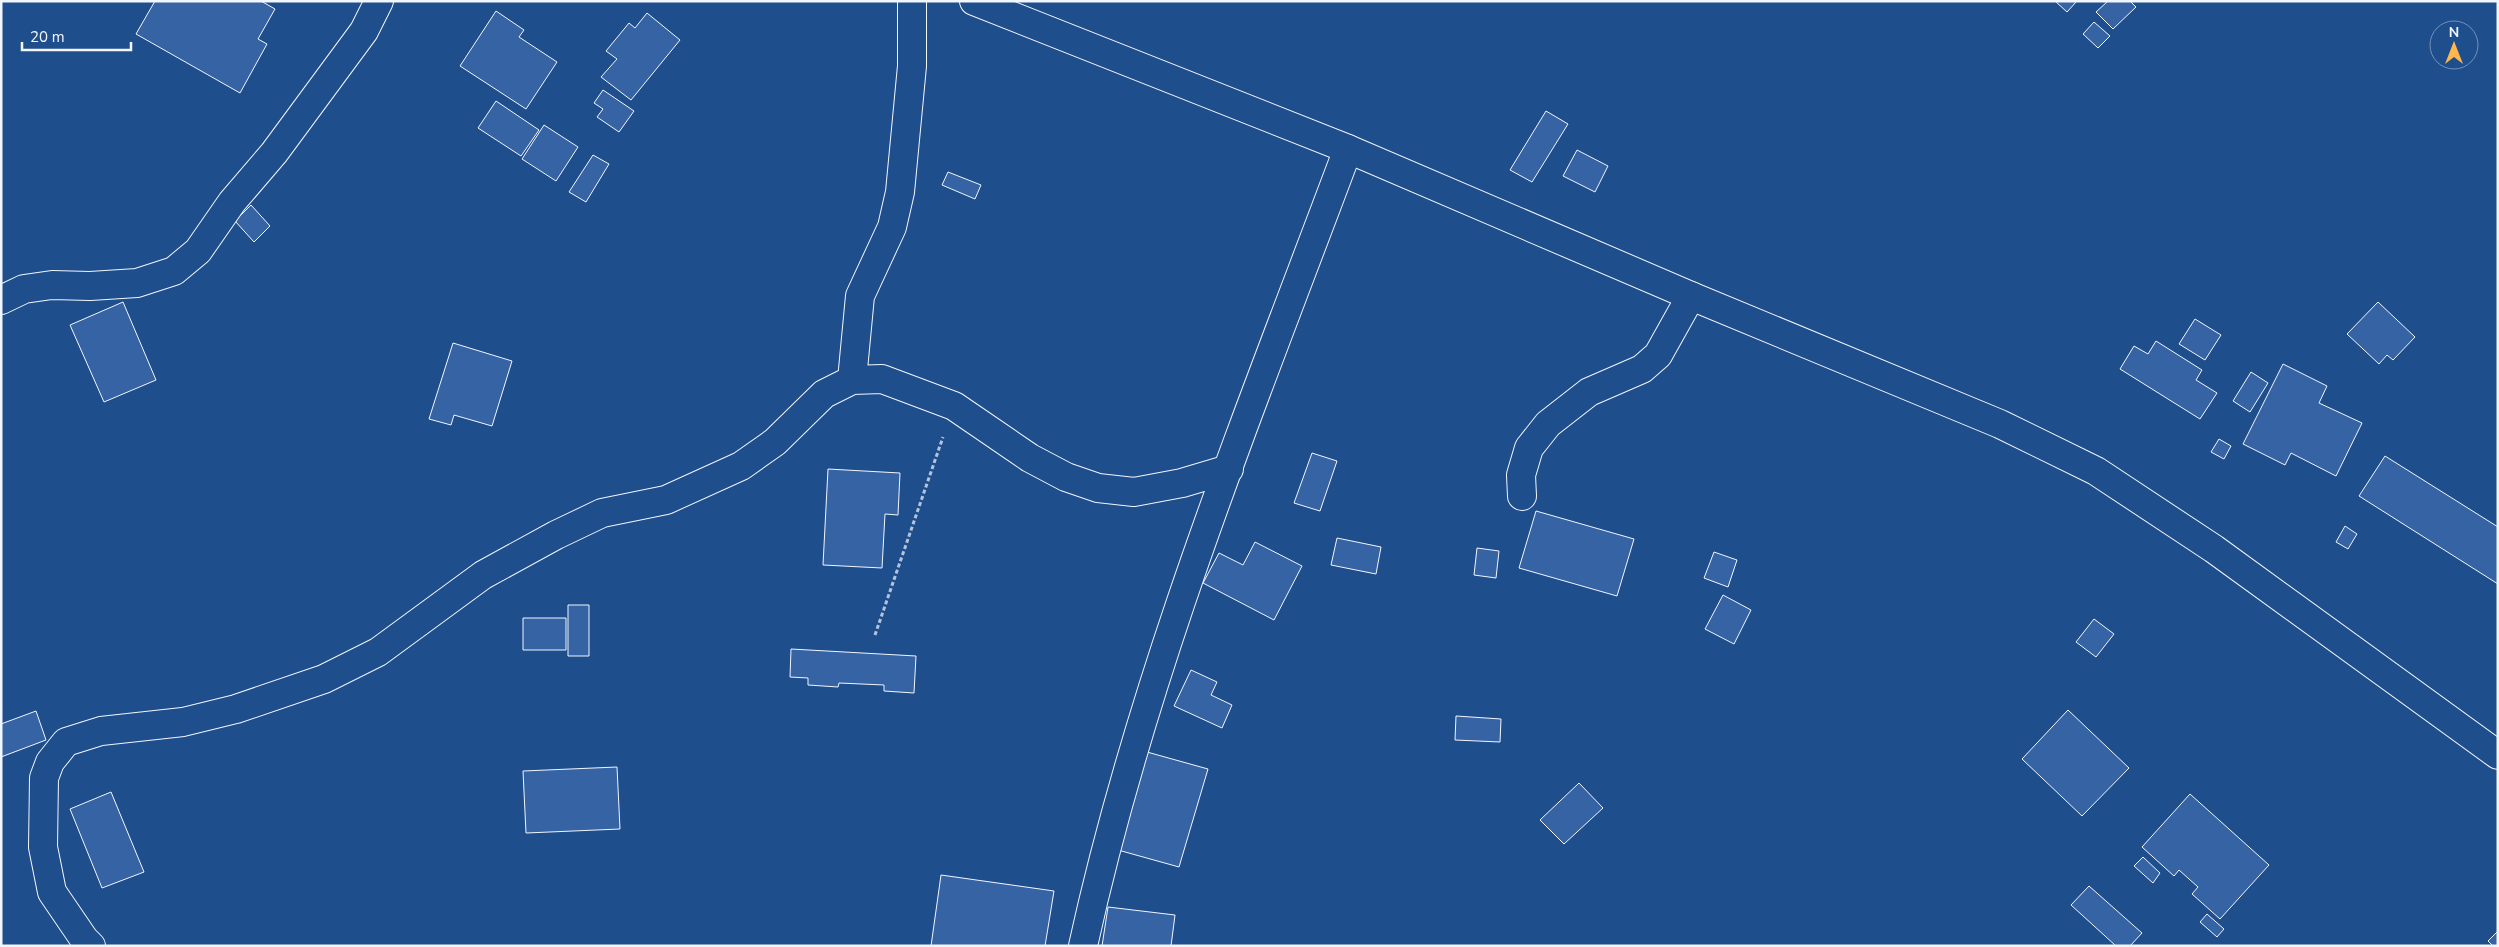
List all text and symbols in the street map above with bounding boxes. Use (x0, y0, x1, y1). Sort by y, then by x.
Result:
scale bar (22, 20, 131, 52)
north arrow (2429, 20, 2479, 70)
text: N (2449, 23, 2459, 42)
text: 20 m (30, 27, 65, 47)

